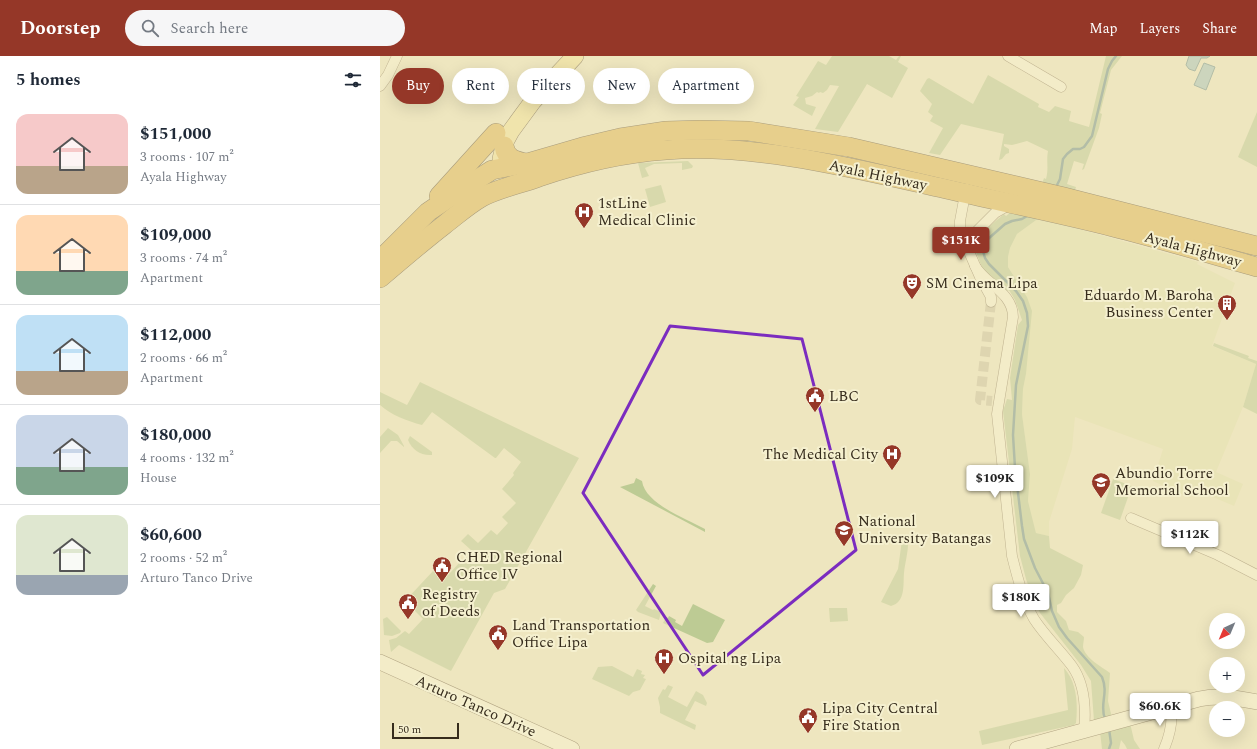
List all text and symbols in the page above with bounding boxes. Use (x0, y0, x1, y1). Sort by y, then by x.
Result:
search box (125, 10, 405, 46)
text: Doorstep (20, 14, 101, 43)
icon: search (139, 17, 161, 39)
text: Search here (171, 17, 248, 40)
text: Map (1089, 18, 1118, 39)
text: Layers (1140, 18, 1180, 39)
text: Share (1202, 18, 1237, 39)
text: 5 homes (16, 67, 81, 93)
chip: Buy (392, 68, 444, 104)
chip: Rent (452, 68, 509, 104)
chip: Filters (517, 68, 585, 104)
chip: New (593, 68, 650, 104)
chip: Apartment (658, 68, 754, 104)
icon: filters (342, 69, 364, 91)
text: $151,000 (140, 121, 211, 147)
icon: home (48, 130, 96, 178)
text: 3 rooms · 107 m² (140, 147, 234, 167)
street label: Ayala Highway (827, 154, 930, 197)
text: Ayala Highway (140, 167, 227, 187)
place label: 1stLine Medical Clinic (598, 192, 696, 232)
hospital icon: 1stLine Medical Clinic (573, 201, 595, 229)
text: $109,000 (140, 222, 211, 248)
street label: Ayala Highway (1142, 225, 1245, 274)
pin: $151K (933, 227, 989, 261)
text: $151K (941, 230, 981, 250)
icon: home (48, 231, 96, 279)
text: 3 rooms · 74 m² (140, 248, 227, 268)
text: Apartment (140, 268, 203, 288)
theatre icon: SM Cinema Lipa (901, 272, 923, 300)
place label: SM Cinema Lipa (926, 272, 1038, 295)
place label: Eduardo M. Baroha Business Center (1084, 284, 1214, 324)
building icon: Eduardo M. Baroha Business Center (1216, 293, 1238, 321)
text: $112,000 (140, 322, 211, 348)
icon: home (48, 331, 96, 379)
text: 2 rooms · 66 m² (140, 348, 227, 368)
text: Apartment (140, 368, 203, 388)
public building icon: LBC (804, 385, 826, 413)
place label: LBC (829, 385, 859, 408)
text: $180,000 (140, 422, 211, 448)
icon: home (48, 431, 96, 479)
place label: The Medical City (763, 443, 879, 466)
hospital icon: The Medical City (881, 443, 903, 471)
text: 4 rooms · 132 m² (140, 448, 234, 468)
place label: Abundio Torre Memorial School (1115, 462, 1229, 502)
pin: $109K (967, 465, 1023, 499)
text: House (140, 468, 177, 488)
text: $109K (975, 468, 1015, 488)
school or university icon: Abundio Torre Memorial School (1090, 471, 1112, 499)
place label: National University Batangas (858, 510, 991, 550)
school or university icon: National University Batangas (833, 519, 855, 547)
pin: $112K (1162, 521, 1218, 555)
text: $60,600 (140, 522, 202, 548)
text: $112K (1170, 524, 1210, 544)
icon: home (48, 531, 96, 579)
place label: CHED Regional Office IV (456, 546, 563, 586)
text: 2 rooms · 52 m² (140, 548, 227, 568)
public building icon: CHED Regional Office IV (431, 555, 453, 583)
text: Arturo Tanco Drive (140, 568, 253, 588)
place label: Registry of Deeds (422, 583, 480, 623)
pin: $180K (993, 584, 1049, 618)
text: $180K (1001, 587, 1041, 607)
public building icon: Registry of Deeds (397, 592, 419, 620)
north arrow (1209, 613, 1245, 649)
map controls (1209, 613, 1245, 737)
place label: Land Transportation Office Lipa (512, 614, 650, 654)
public building icon: Land Transportation Office Lipa (487, 623, 509, 651)
hospital icon: Ospital ng Lipa (653, 647, 675, 675)
place label: Ospital ng Lipa (678, 647, 782, 670)
button: + (1209, 657, 1245, 693)
street label: Arturo Tanco Drive (412, 669, 540, 743)
pin: $60.6K (1127, 693, 1193, 727)
text: $60.6K (1139, 696, 1181, 716)
place label: Lipa City Central Fire Station (822, 697, 938, 737)
button: − (1209, 701, 1245, 737)
public building icon: Lipa City Central Fire Station (797, 706, 819, 734)
scale bar (392, 721, 459, 740)
text: 50 m (398, 721, 421, 738)

